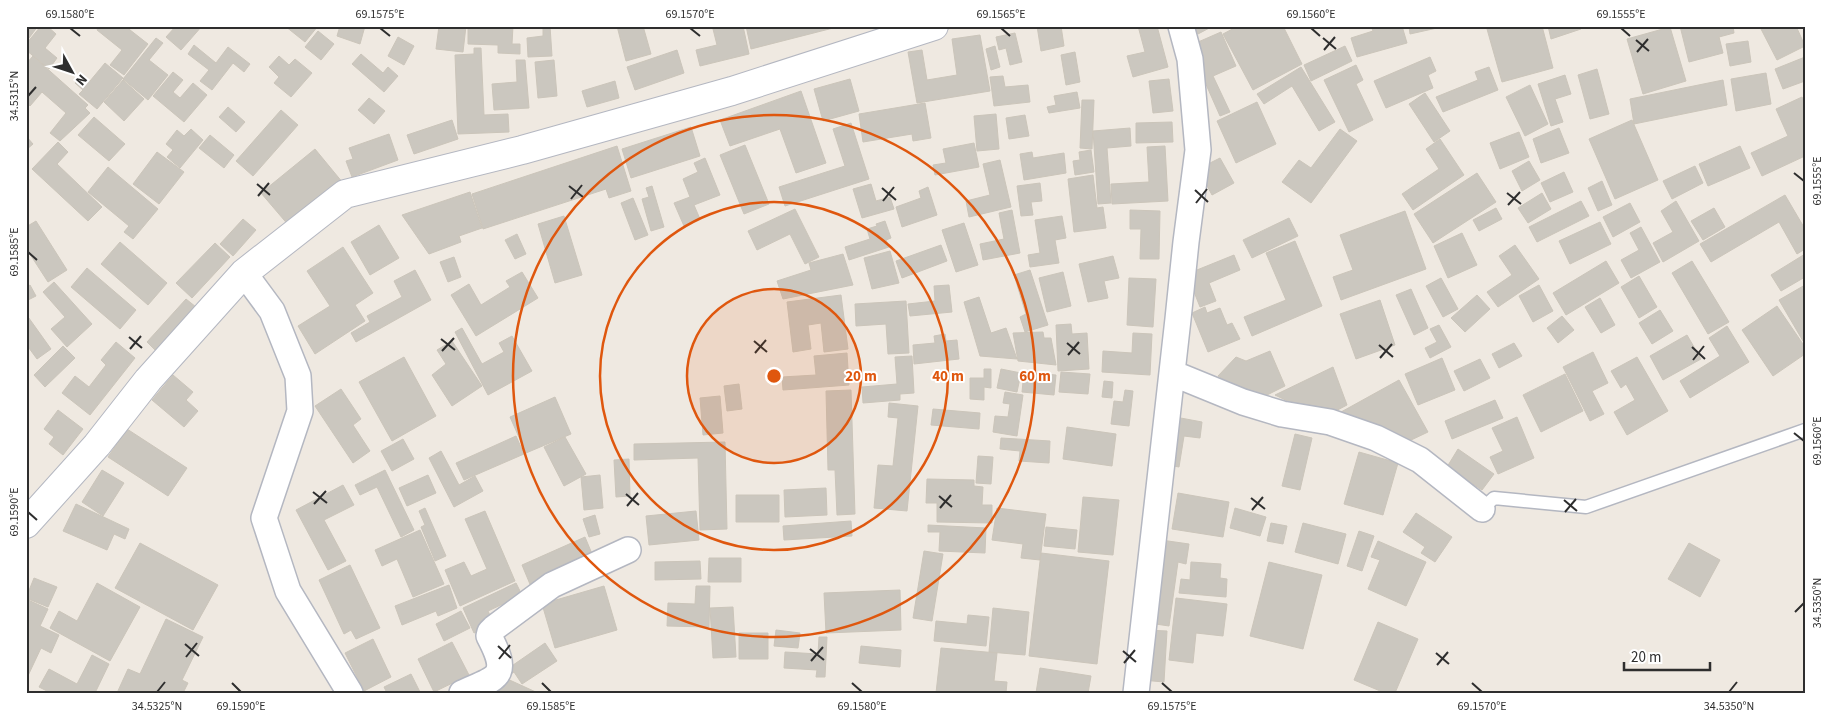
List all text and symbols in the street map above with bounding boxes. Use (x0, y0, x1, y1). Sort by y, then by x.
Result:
text: 69.1580°E (45, 6, 95, 23)
text: 69.1575°E (355, 6, 405, 23)
text: 69.1570°E (665, 6, 715, 23)
text: 69.1565°E (976, 6, 1026, 23)
text: 69.1560°E (1286, 6, 1336, 23)
text: 69.1555°E (1596, 6, 1646, 23)
north arrow (48, 48, 98, 98)
text: N (71, 70, 92, 90)
text: 34.5315°N (6, 71, 23, 121)
text: 69.1555°E (1809, 156, 1826, 206)
text: 69.1585°E (6, 227, 23, 277)
text: 20 m (845, 366, 877, 387)
text: 40 m (932, 366, 964, 387)
text: 60 m (1019, 366, 1051, 387)
centre of rings (765, 367, 783, 385)
text: 69.1560°E (1809, 416, 1826, 466)
text: 69.1590°E (6, 487, 23, 537)
text: 34.5350°N (1809, 578, 1826, 628)
scale bar (1624, 639, 1710, 671)
text: 20 m (1631, 647, 1661, 668)
text: 34.5325°N (132, 698, 182, 715)
text: 69.1590°E (216, 698, 266, 715)
text: 69.1585°E (526, 698, 576, 715)
text: 69.1580°E (837, 698, 887, 715)
text: 69.1575°E (1147, 698, 1197, 715)
text: 69.1570°E (1457, 698, 1507, 715)
text: 34.5350°N (1704, 698, 1754, 715)

